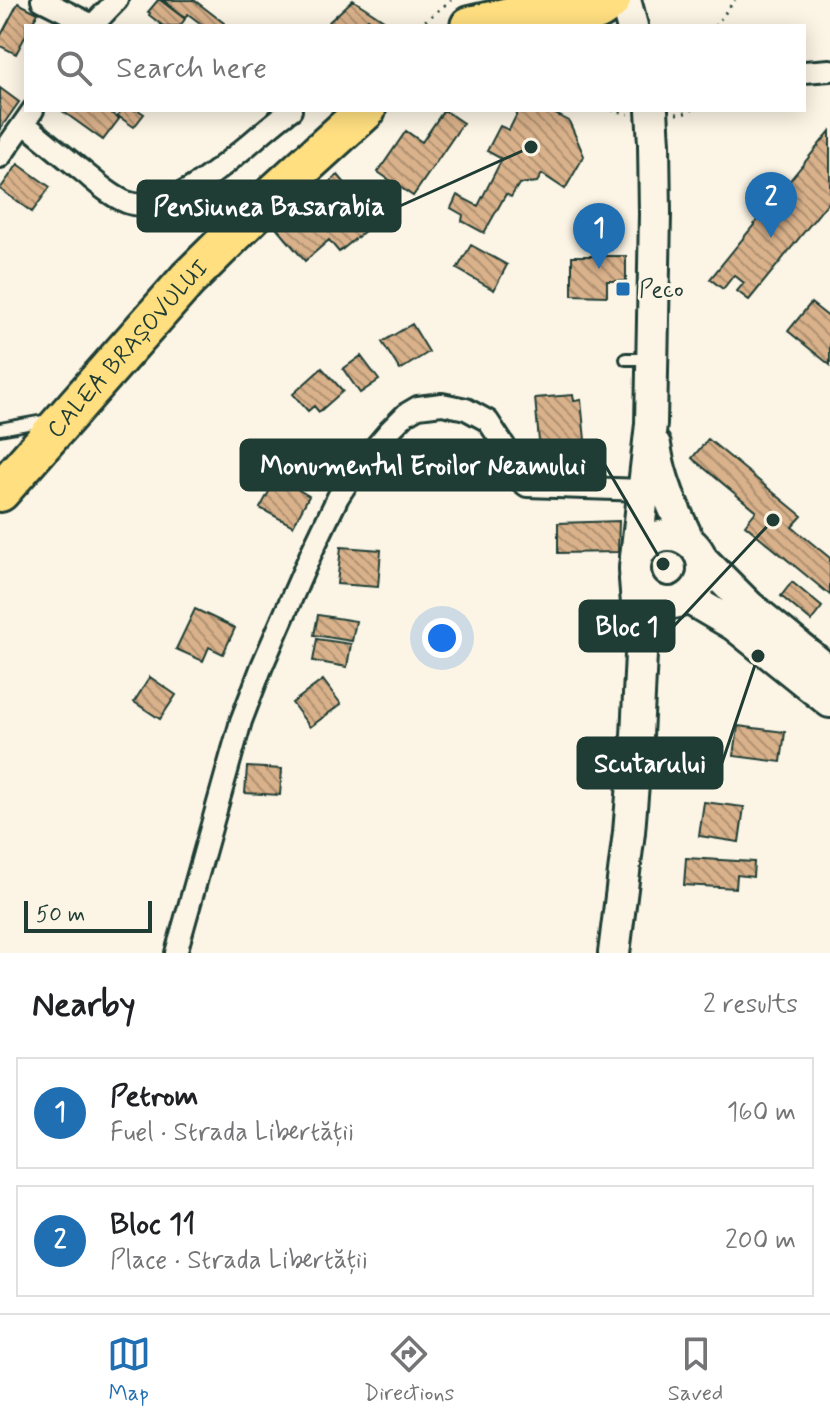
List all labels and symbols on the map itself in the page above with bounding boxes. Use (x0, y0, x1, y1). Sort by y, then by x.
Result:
pin: 2 (745, 172, 797, 238)
callout: Pensiunea Basarabia (138, 181, 400, 231)
text: Pensiunea Basarabia (153, 191, 385, 225)
pin: 1 (573, 203, 625, 269)
street label: CALEA BRAȘOVULUI (41, 253, 216, 445)
place label: Peco (639, 275, 684, 306)
marker: Peco (614, 280, 632, 298)
callout: Monumentul Eroilor Neamului (241, 440, 605, 490)
text: Monumentul Eroilor Neamului (260, 450, 586, 484)
callout: Bloc 1 (580, 601, 674, 651)
text: Bloc 1 (596, 611, 658, 645)
your location (422, 618, 462, 658)
callout: Scutarului (578, 738, 722, 788)
text: Scutarului (594, 748, 706, 782)
scale bar (24, 897, 152, 933)

